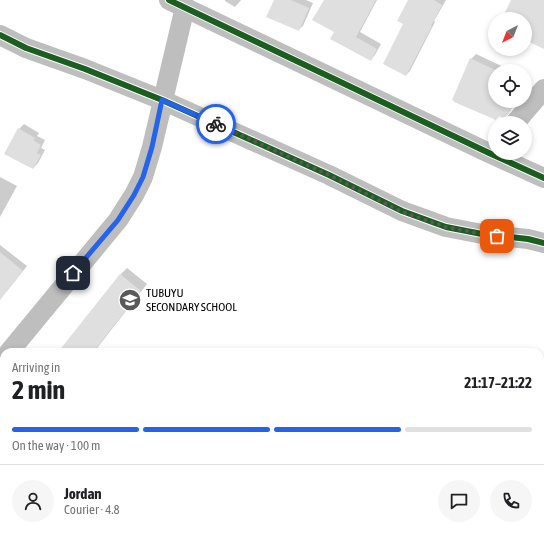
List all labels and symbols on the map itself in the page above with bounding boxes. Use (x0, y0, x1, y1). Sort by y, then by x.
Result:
north arrow (488, 12, 532, 56)
courier (196, 104, 236, 144)
pin (480, 219, 514, 253)
pin (56, 256, 90, 290)
place label: TUBUYU SECONDARY SCHOOL (146, 286, 237, 314)
school or university icon: TUBUYU SECONDARY SCHOOL (117, 287, 143, 313)

